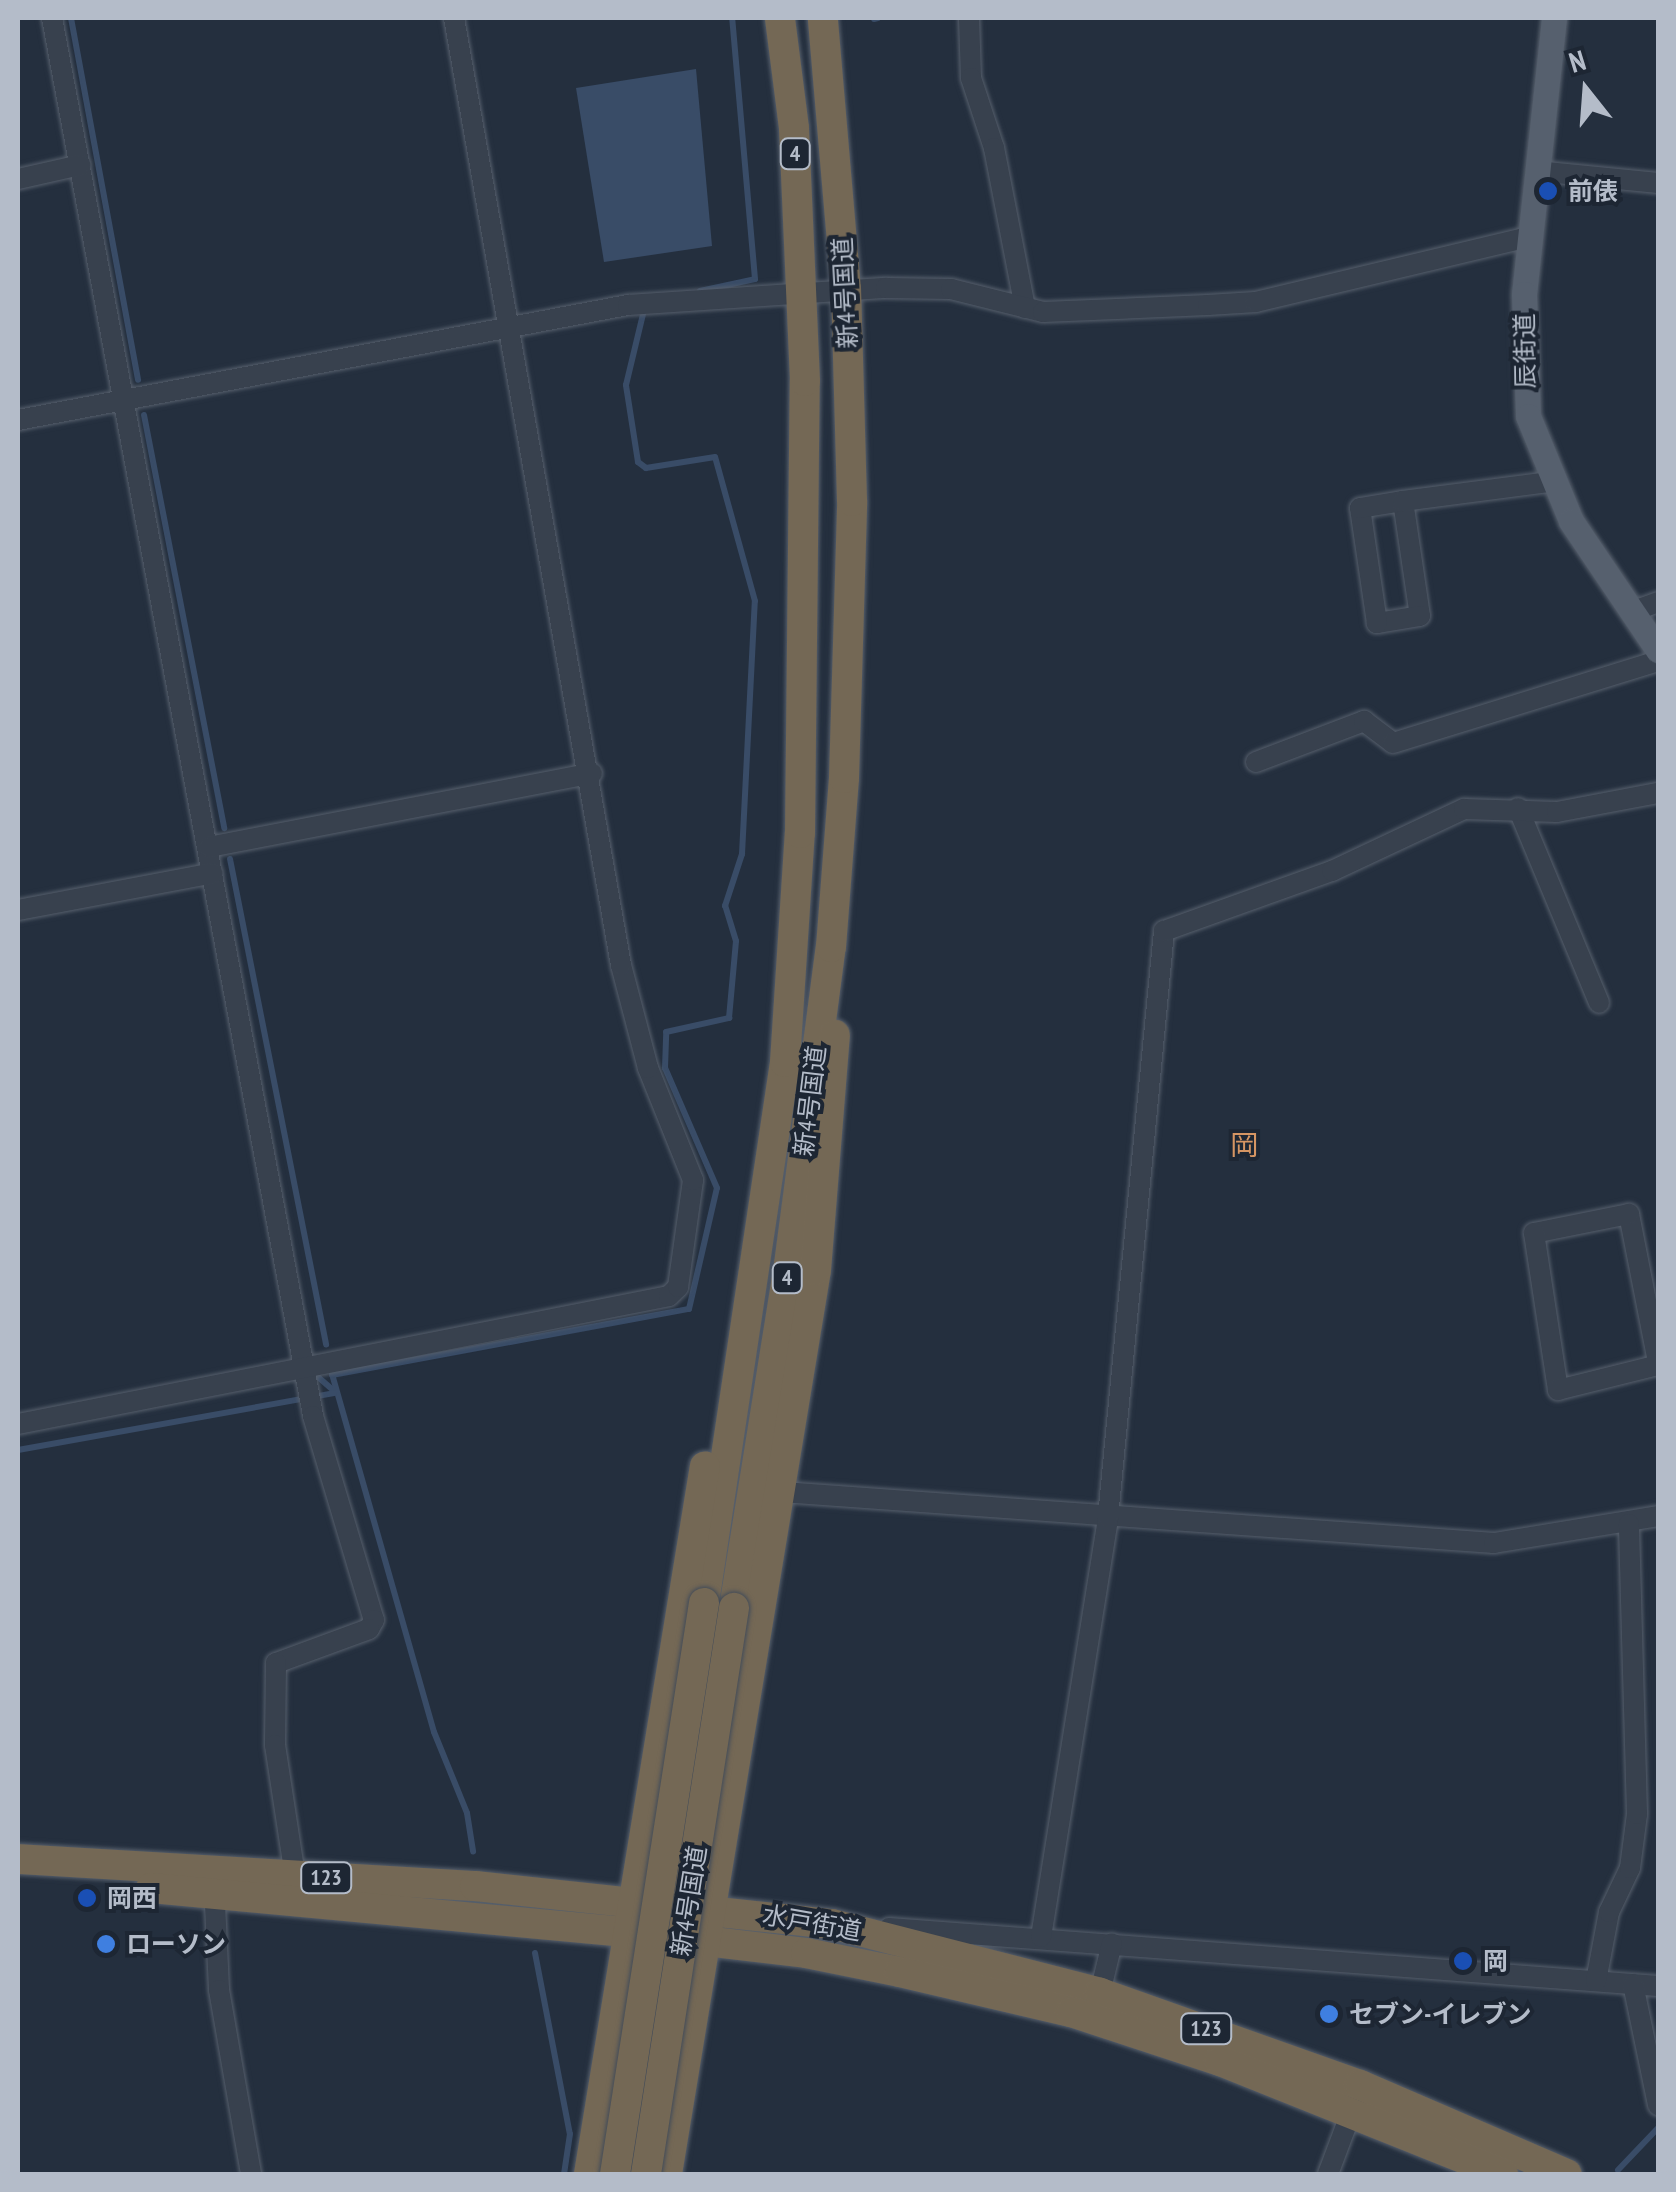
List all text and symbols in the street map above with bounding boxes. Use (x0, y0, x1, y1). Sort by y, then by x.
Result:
north arrow (1536, 40, 1636, 140)
text: N (1564, 41, 1590, 81)
road number: 4 (778, 137, 812, 171)
place label: 前俵 (1568, 176, 1618, 206)
marker: 前俵 (1537, 180, 1559, 202)
street label: 新4号国道 (827, 237, 863, 349)
street label: 辰街道 (1509, 313, 1541, 389)
street label: 新4号国道 (788, 1044, 832, 1158)
district label: 岡 (1230, 1128, 1258, 1162)
road number: 4 (770, 1261, 804, 1295)
street label: 新4号国道 (665, 1844, 713, 1958)
road number: 123 (298, 1861, 354, 1895)
place label: 岡西 (107, 1883, 157, 1913)
marker: 岡西 (76, 1887, 98, 1909)
street label: 水戸街道 (760, 1900, 864, 1946)
place label: ローソン (126, 1929, 226, 1959)
marker: ローソン (95, 1933, 117, 1955)
place label: 岡 (1483, 1946, 1508, 1976)
marker: 岡 (1452, 1950, 1474, 1972)
place label: セブン-イレブン (1349, 1999, 1531, 2029)
marker: セブン-イレブン (1318, 2003, 1340, 2025)
road number: 123 (1178, 2012, 1234, 2046)

